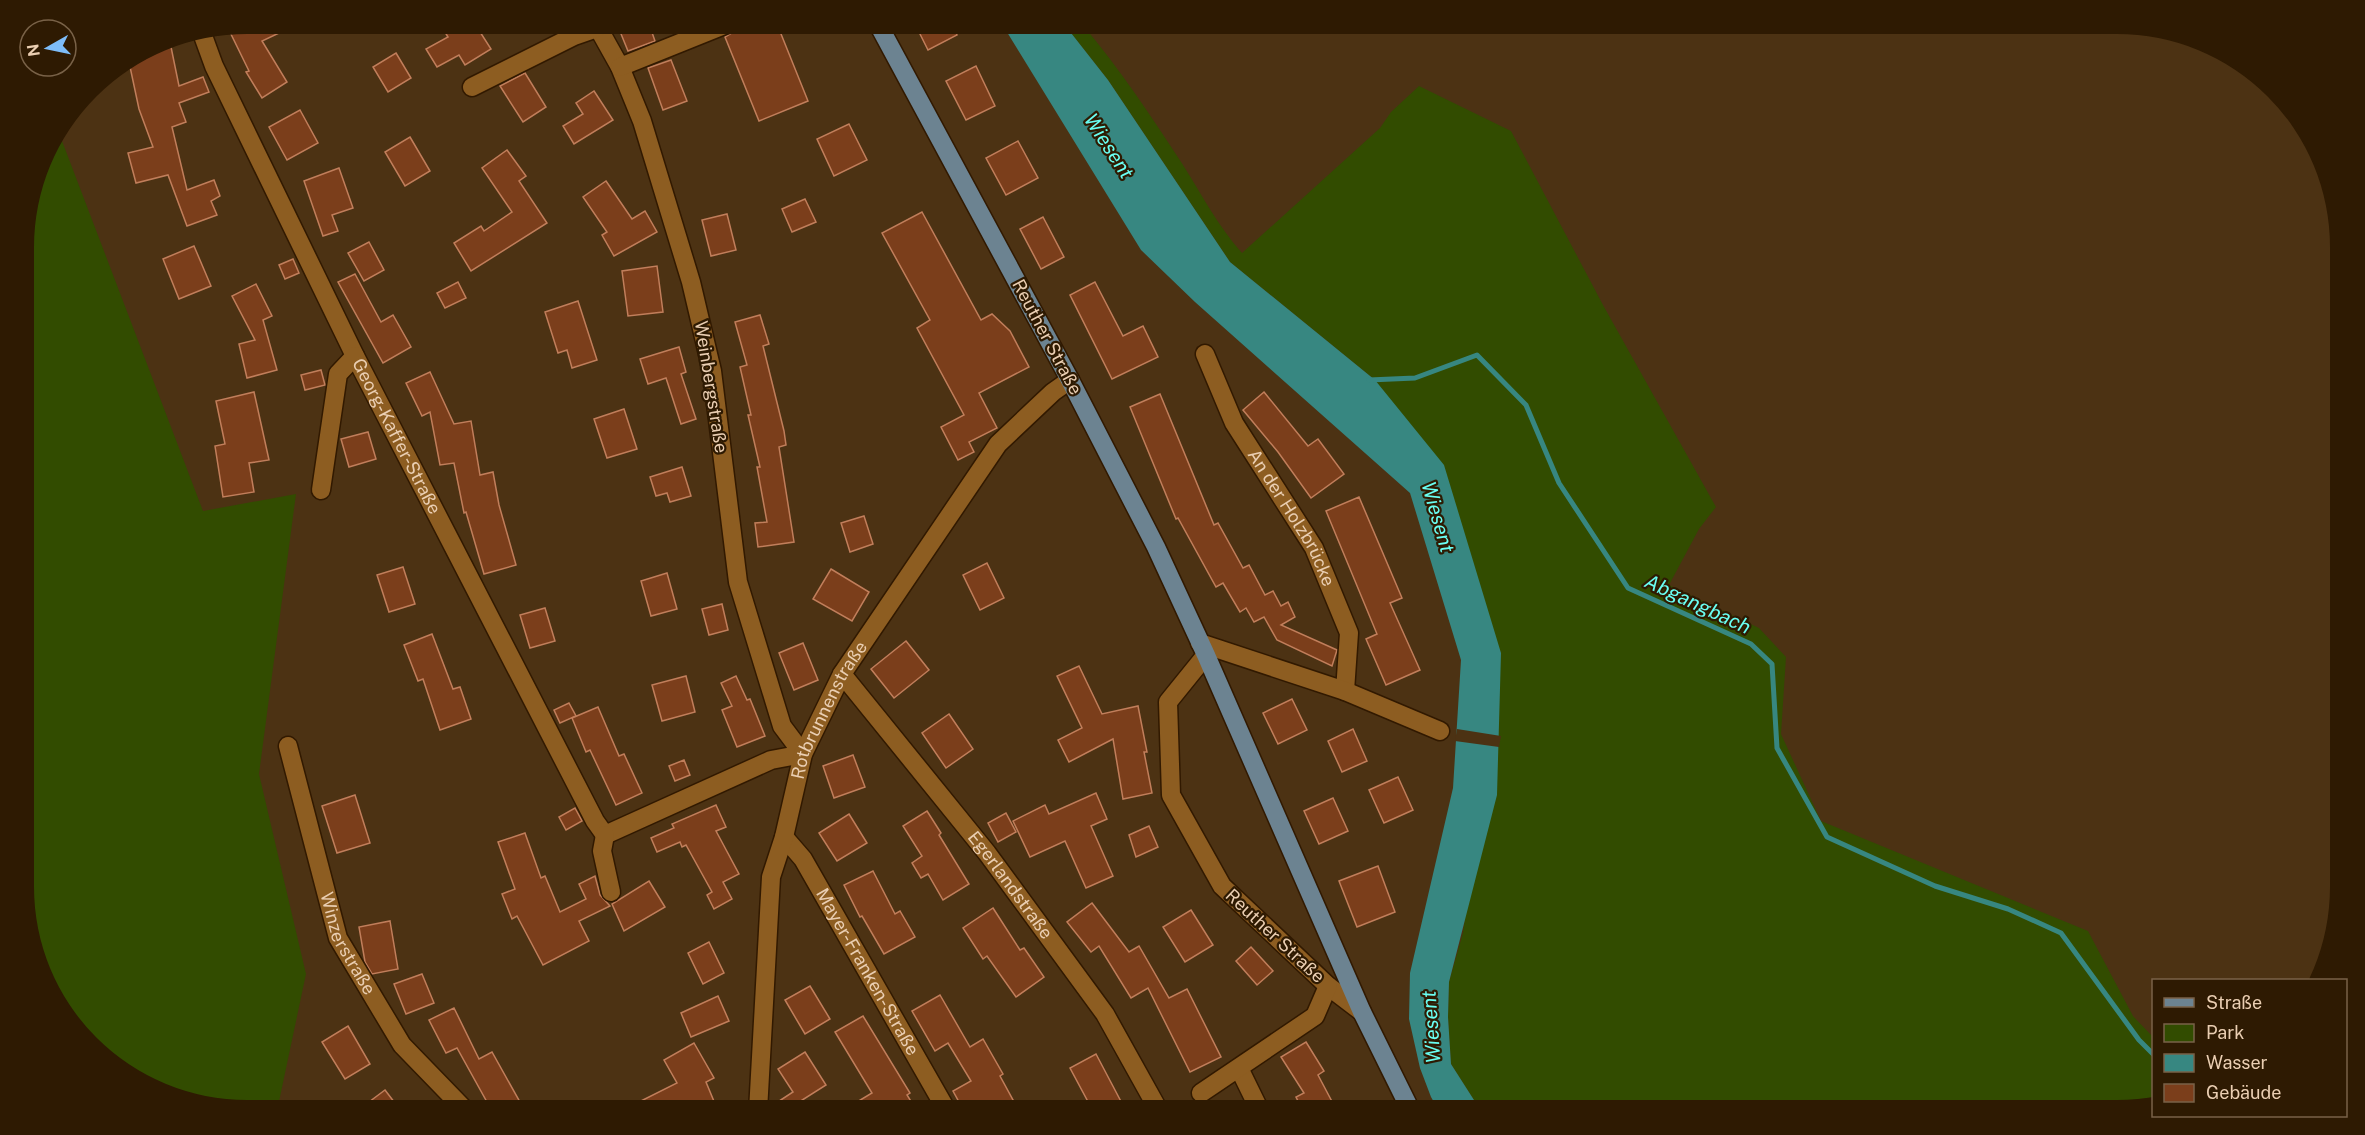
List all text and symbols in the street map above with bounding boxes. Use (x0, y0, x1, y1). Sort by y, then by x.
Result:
north arrow (18, 18, 78, 78)
text: N (23, 43, 44, 58)
water label: Wiesent (1079, 109, 1139, 183)
street label: Reuther Straße (1008, 275, 1087, 398)
street label: Weinbergstraße (691, 319, 732, 454)
street label: Georg-Kaffer-Straße (348, 355, 446, 517)
street label: An der Holzbrücke (1244, 445, 1340, 589)
water label: Wiesent (1416, 479, 1460, 556)
water label: Abgangbach (1641, 569, 1755, 639)
street label: Rotbrunnenstraße (787, 637, 871, 781)
street label: Egerlandstraße (964, 827, 1057, 943)
street label: Mayer-Franken-Straße (812, 884, 924, 1059)
street label: Reuther Straße (1221, 884, 1329, 987)
street label: Winzerstraße (316, 890, 380, 998)
legend (2152, 979, 2347, 1117)
water label: Wiesent (1416, 989, 1446, 1064)
text: Straße (2206, 992, 2262, 1013)
text: Park (2206, 1022, 2244, 1043)
text: Wasser (2206, 1052, 2268, 1073)
text: Gebäude (2206, 1082, 2281, 1103)

